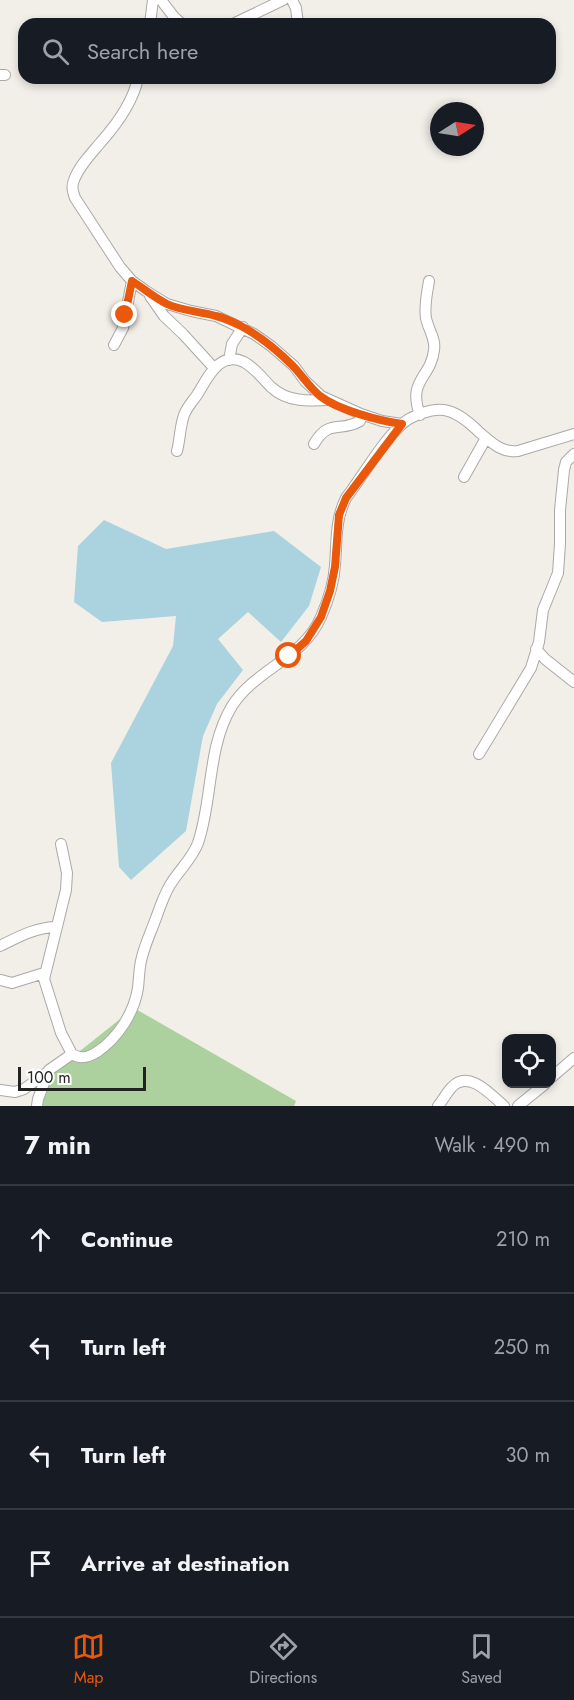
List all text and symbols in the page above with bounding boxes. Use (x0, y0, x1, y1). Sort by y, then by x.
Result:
search box (18, 18, 556, 84)
icon: search (39, 35, 72, 68)
text: Search here (87, 35, 198, 67)
north arrow (430, 102, 484, 156)
route end (111, 301, 137, 327)
route start (275, 642, 301, 668)
map controls (502, 1034, 556, 1088)
button: locate (502, 1034, 556, 1088)
scale bar (18, 1064, 146, 1092)
text: 100 m (27, 1066, 71, 1089)
text: 7 min (24, 1126, 91, 1164)
text: Walk · 490 m (434, 1131, 550, 1160)
icon: ahead (24, 1223, 57, 1256)
text: Continue (81, 1223, 173, 1255)
text: 210 m (496, 1225, 550, 1254)
icon: left (24, 1331, 57, 1364)
text: Turn left (81, 1331, 166, 1363)
text: 250 m (494, 1333, 550, 1362)
icon: left (24, 1439, 57, 1472)
text: Turn left (81, 1439, 166, 1471)
text: 30 m (505, 1441, 550, 1470)
icon: arrive (24, 1547, 57, 1580)
text: Arrive at destination (81, 1547, 290, 1579)
tab: Map (72, 1630, 105, 1689)
tab: Directions (249, 1630, 317, 1689)
tab: Saved (461, 1630, 502, 1689)

